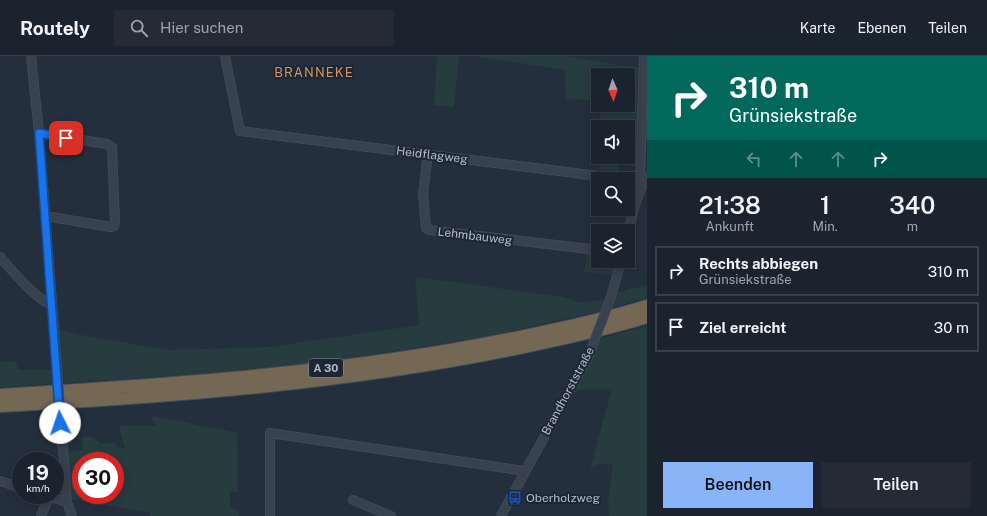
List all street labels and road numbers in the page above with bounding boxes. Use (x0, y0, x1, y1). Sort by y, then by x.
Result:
street label: Heidflagweg (395, 144, 469, 166)
street label: Lehmbauweg (437, 224, 513, 248)
street label: Brandhorststraße (539, 344, 597, 437)
road number: A 30 (309, 359, 343, 377)

